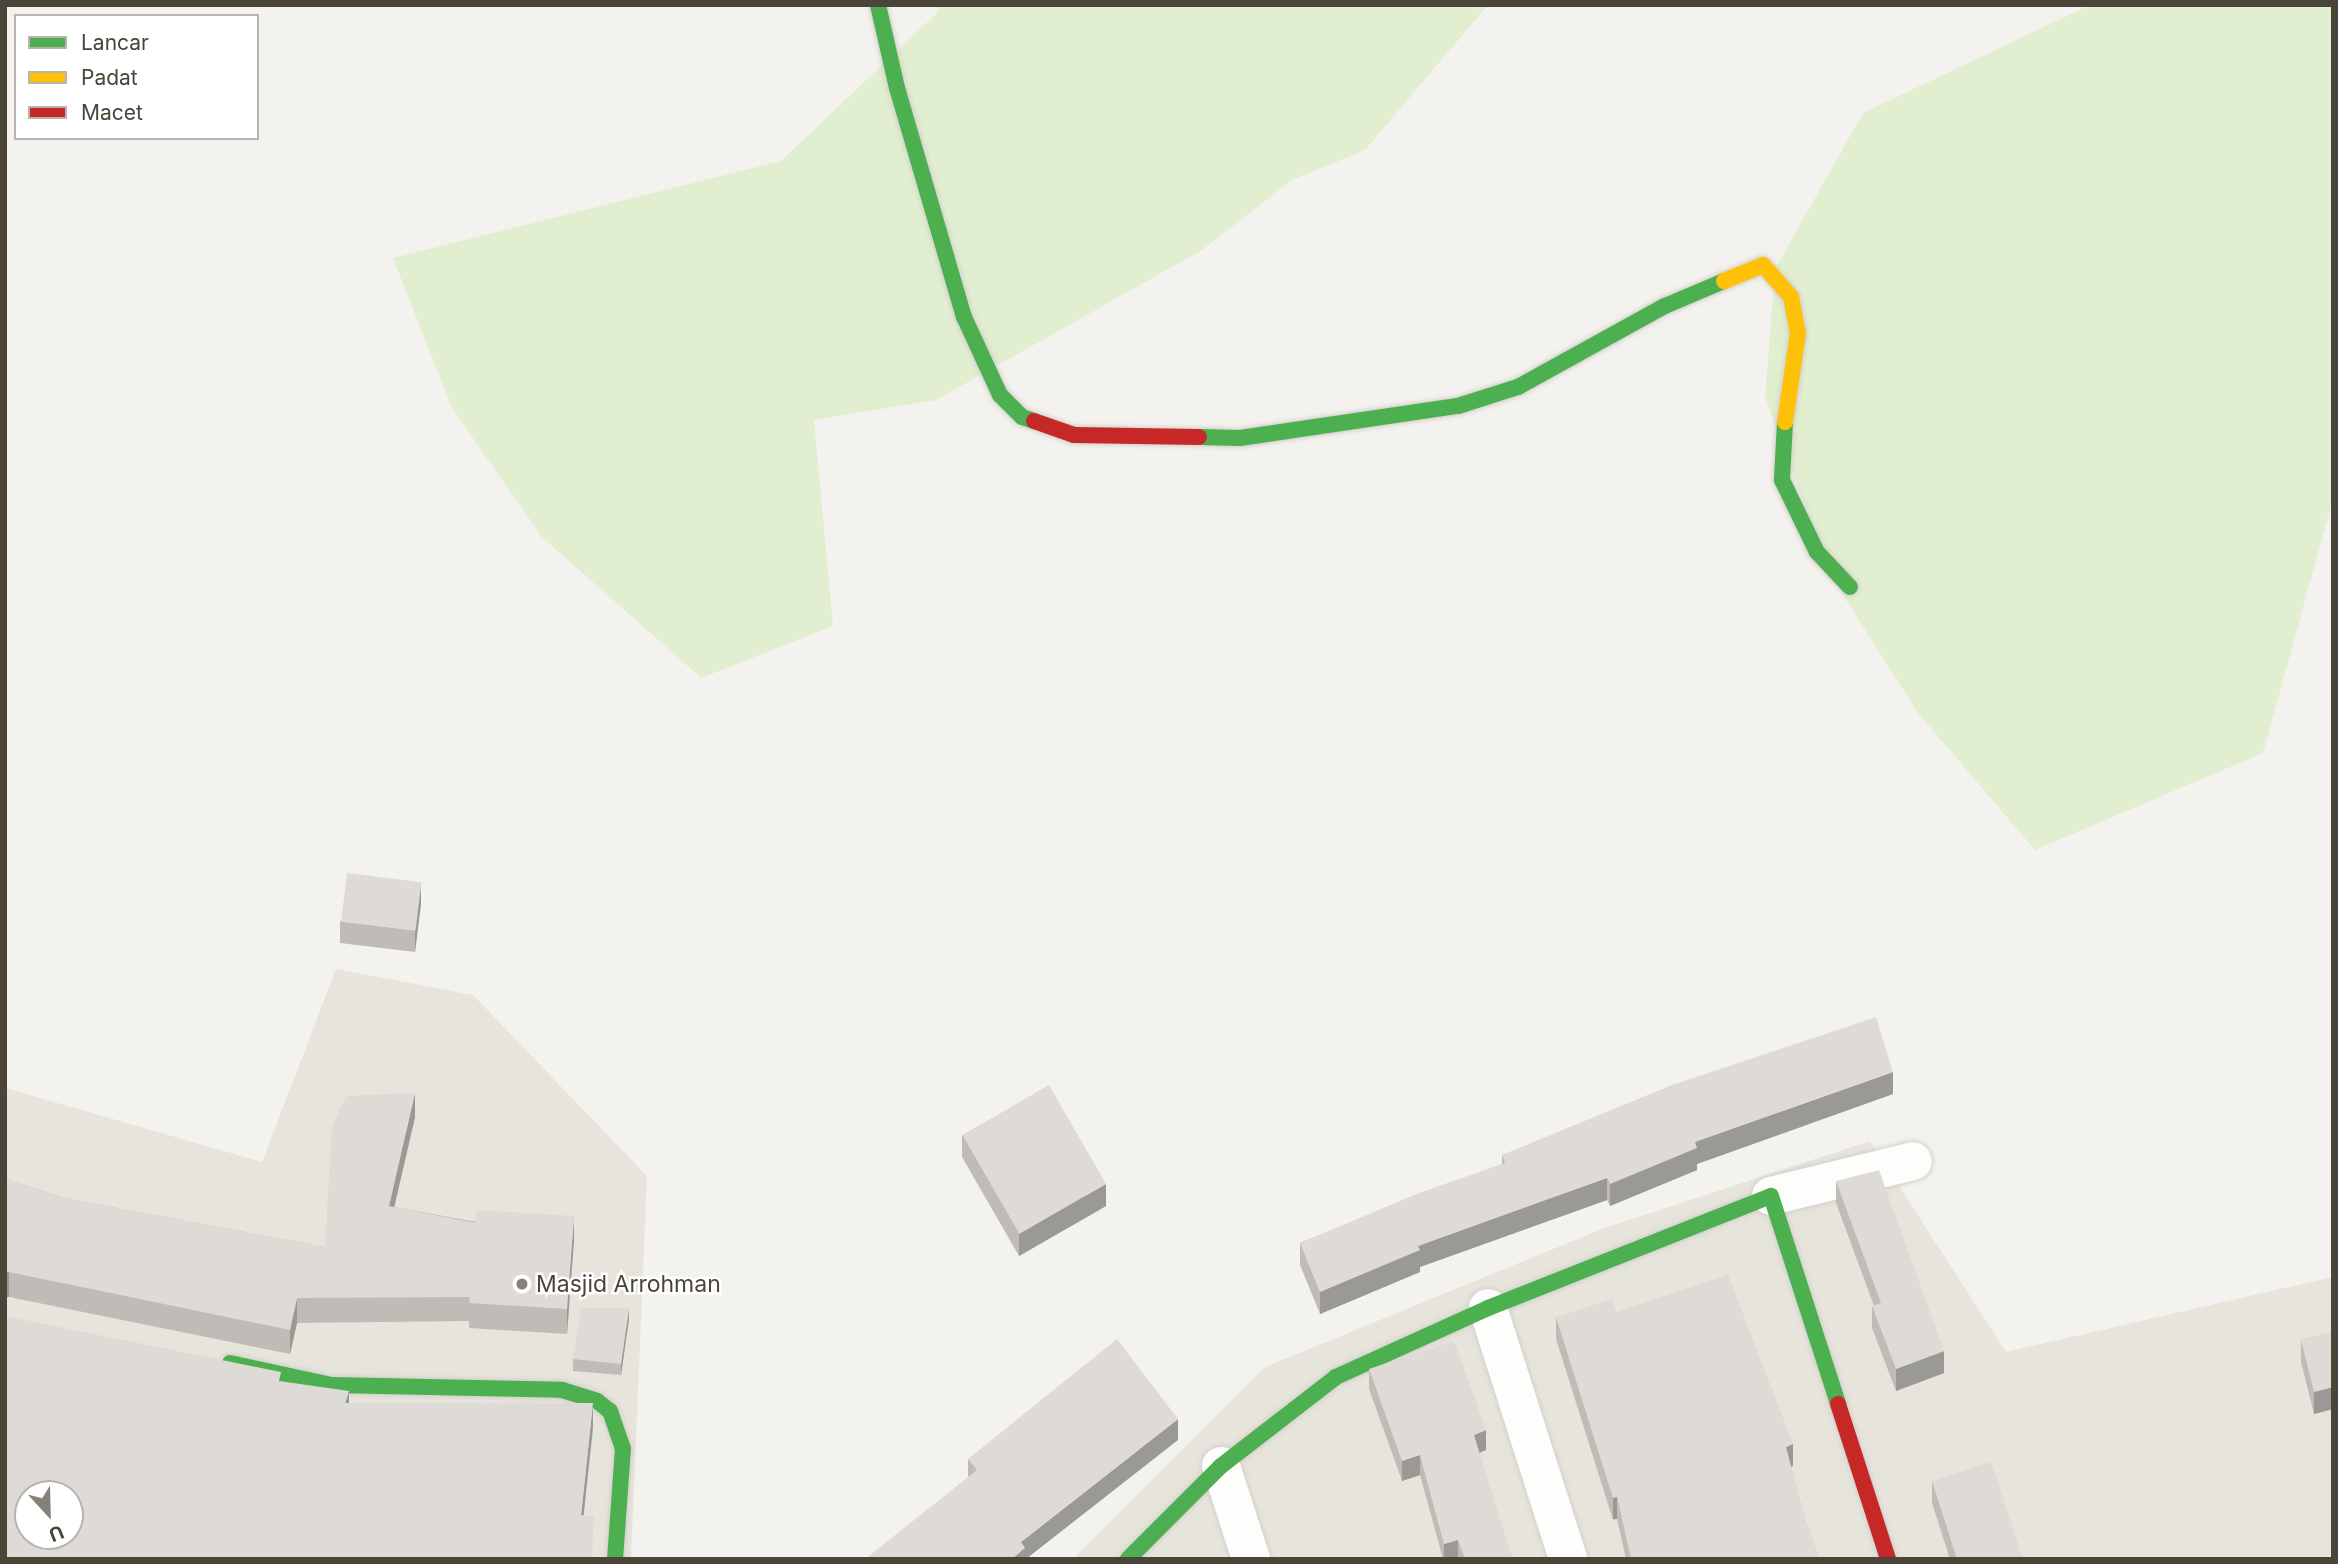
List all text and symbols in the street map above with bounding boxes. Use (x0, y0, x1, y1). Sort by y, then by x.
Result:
legend (14, 14, 259, 140)
text: Lancar (81, 30, 149, 55)
text: Padat (81, 65, 138, 90)
text: Macet (81, 100, 143, 125)
place label: Masjid Arrohman (536, 1270, 721, 1298)
marker: Masjid Arrohman (514, 1276, 530, 1292)
north arrow (14, 1480, 84, 1550)
text: U (46, 1520, 67, 1546)

